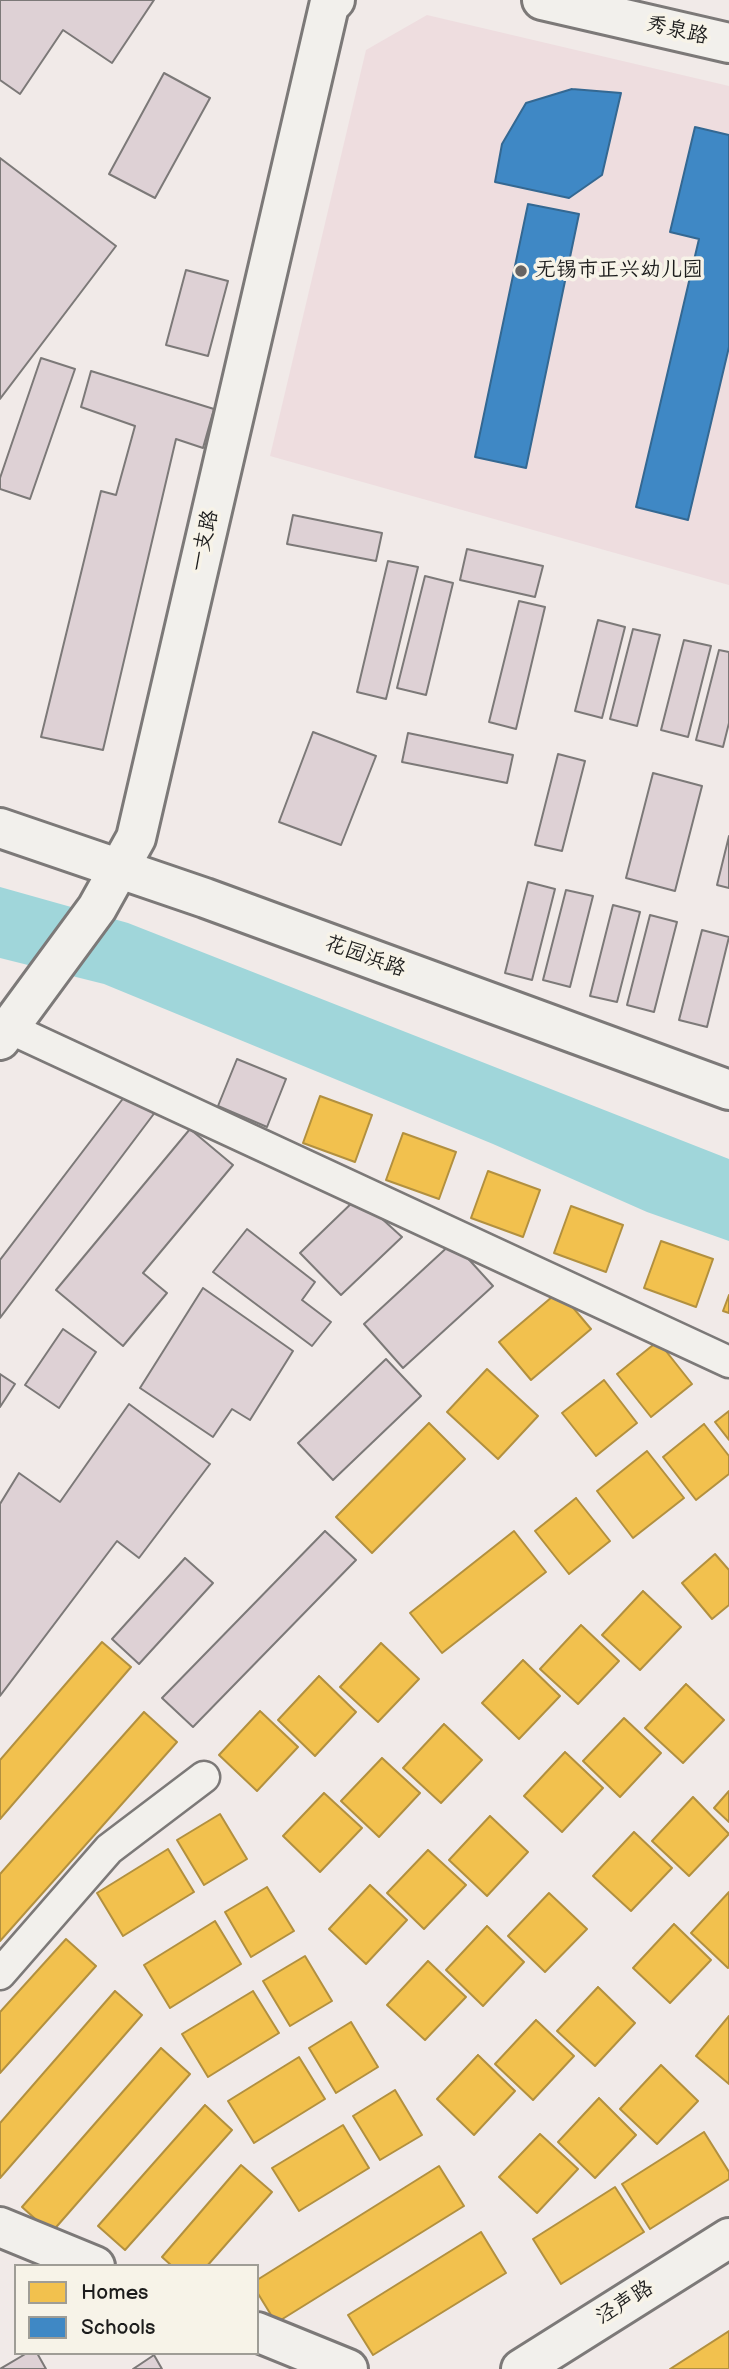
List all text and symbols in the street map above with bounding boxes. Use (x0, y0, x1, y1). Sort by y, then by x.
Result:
street label: 秀泉路 (643, 12, 711, 50)
place label: 无锡市正兴幼儿园 (535, 258, 703, 284)
marker: 无锡市正兴幼儿园 (513, 263, 529, 279)
street label: 一支路 (186, 507, 224, 575)
street label: 花园浜路 (321, 931, 409, 983)
legend (14, 2264, 259, 2355)
street label: 泾声路 (592, 2276, 658, 2330)
text: Homes (81, 2280, 149, 2305)
text: Schools (81, 2315, 155, 2340)

